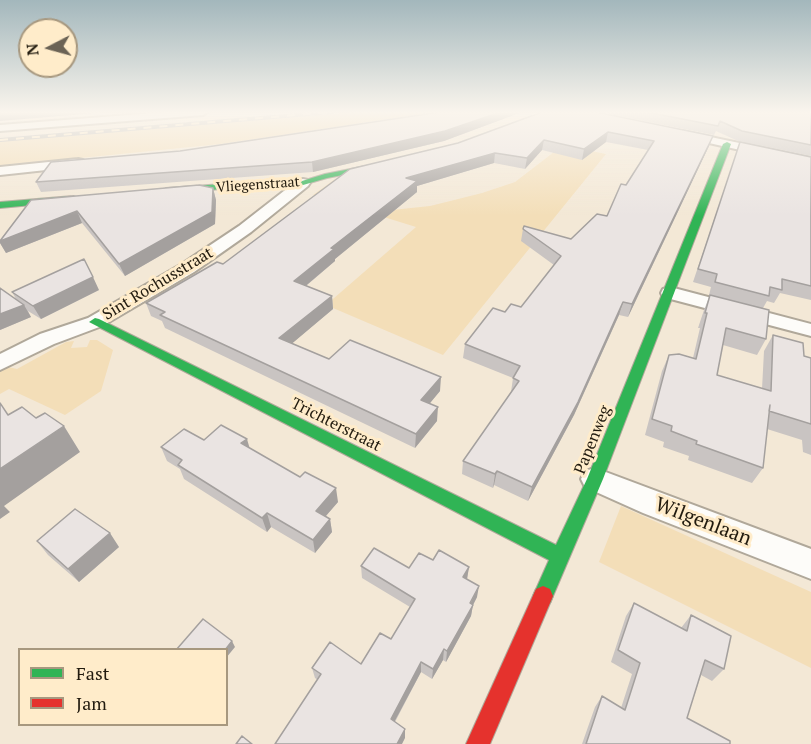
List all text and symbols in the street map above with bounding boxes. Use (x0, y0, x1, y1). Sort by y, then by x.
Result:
north arrow (18, 18, 78, 78)
text: N (21, 42, 44, 57)
street label: Vliegenstraat (216, 174, 300, 196)
street label: Sint Rochusstraat (99, 243, 217, 325)
street label: Trichterstraat (288, 394, 384, 456)
street label: Papenweg (571, 403, 615, 477)
street label: Wilgenlaan (651, 493, 755, 551)
legend (18, 648, 228, 726)
text: Fast (76, 661, 109, 685)
text: Jam (76, 691, 107, 715)

